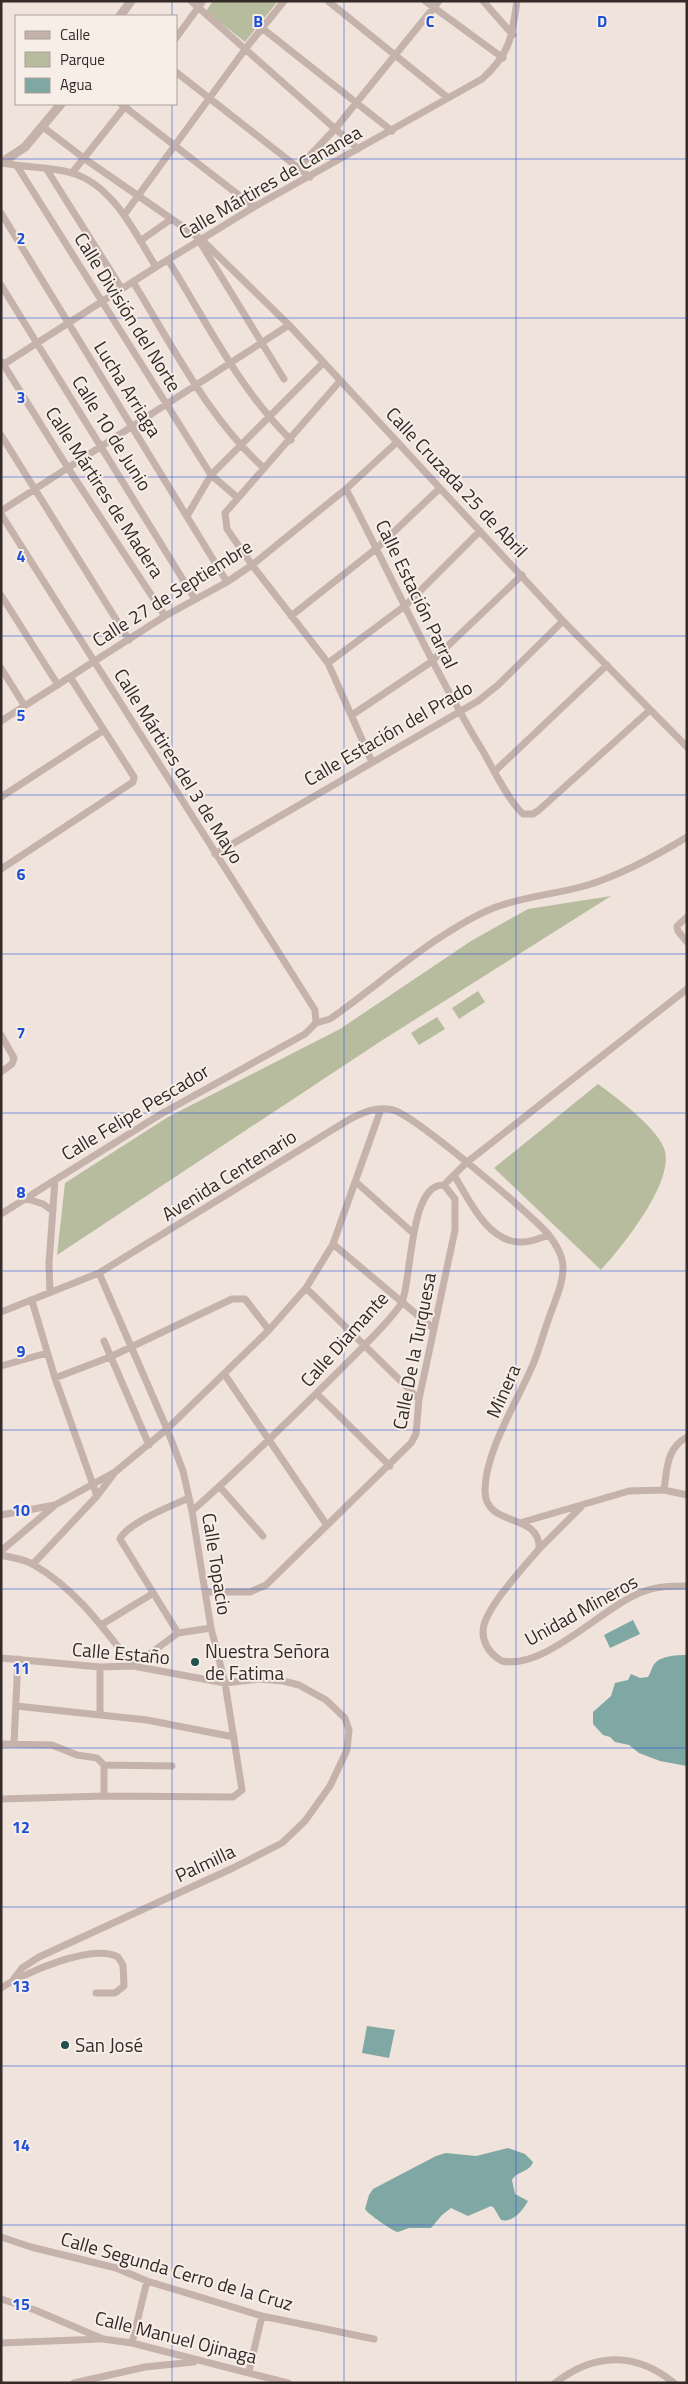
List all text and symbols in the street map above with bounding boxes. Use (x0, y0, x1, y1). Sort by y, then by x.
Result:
text: B (253, 9, 263, 33)
text: C (426, 9, 435, 33)
text: D (597, 9, 607, 33)
legend (15, 15, 178, 105)
text: Calle (60, 23, 90, 46)
text: Parque (60, 48, 105, 71)
text: Agua (60, 73, 92, 96)
street label: Calle Mártires de Cananea (173, 117, 367, 246)
text: 2 (17, 226, 25, 250)
street label: Calle División del Norte (68, 226, 189, 397)
street label: Lucha Arriaga (87, 335, 170, 443)
street label: Calle 10 de Junio (65, 369, 160, 496)
text: 3 (17, 385, 25, 409)
street label: Calle Mártires de Madera (39, 400, 172, 584)
street label: Calle Cruzada 25 de Abril (380, 400, 535, 564)
street label: Calle Estación Parral (369, 514, 466, 673)
street label: Calle 27 de Septiembre (86, 532, 257, 654)
text: 4 (17, 544, 26, 568)
street label: Calle Mártires del 3 de Mayo (107, 662, 251, 869)
street label: Calle Estación del Prado (298, 672, 477, 793)
text: 5 (17, 703, 26, 727)
text: 6 (17, 862, 26, 886)
text: 7 (17, 1021, 25, 1045)
street label: Calle Felipe Pescador (55, 1056, 215, 1167)
street label: Avenida Centenario (156, 1121, 302, 1228)
text: 8 (17, 1180, 26, 1204)
street label: Calle De la Turquesa (384, 1269, 443, 1432)
street label: Calle Diamante (293, 1284, 395, 1393)
text: 9 (17, 1339, 26, 1363)
street label: Minera (478, 1359, 527, 1422)
text: 10 (12, 1498, 30, 1522)
street label: Calle Topacio (195, 1511, 240, 1617)
street label: Unidad Mineros (519, 1566, 643, 1653)
street label: Calle Estaño (71, 1634, 171, 1671)
place label: Nuestra Señora de Fatima (205, 1636, 330, 1687)
text: 11 (12, 1656, 30, 1680)
marker: Nuestra Señora de Fatima (189, 1656, 201, 1668)
text: 12 (12, 1815, 30, 1839)
street label: Palmilla (170, 1836, 240, 1889)
text: 13 (12, 1974, 30, 1998)
place label: San José (75, 2030, 143, 2059)
marker: San José (59, 2039, 71, 2051)
text: 14 (12, 2133, 30, 2157)
street label: Calle Segunda Cerro de la Cruz (58, 2223, 297, 2318)
text: 15 (12, 2292, 30, 2316)
street label: Calle Manuel Ojinaga (92, 2302, 261, 2371)

